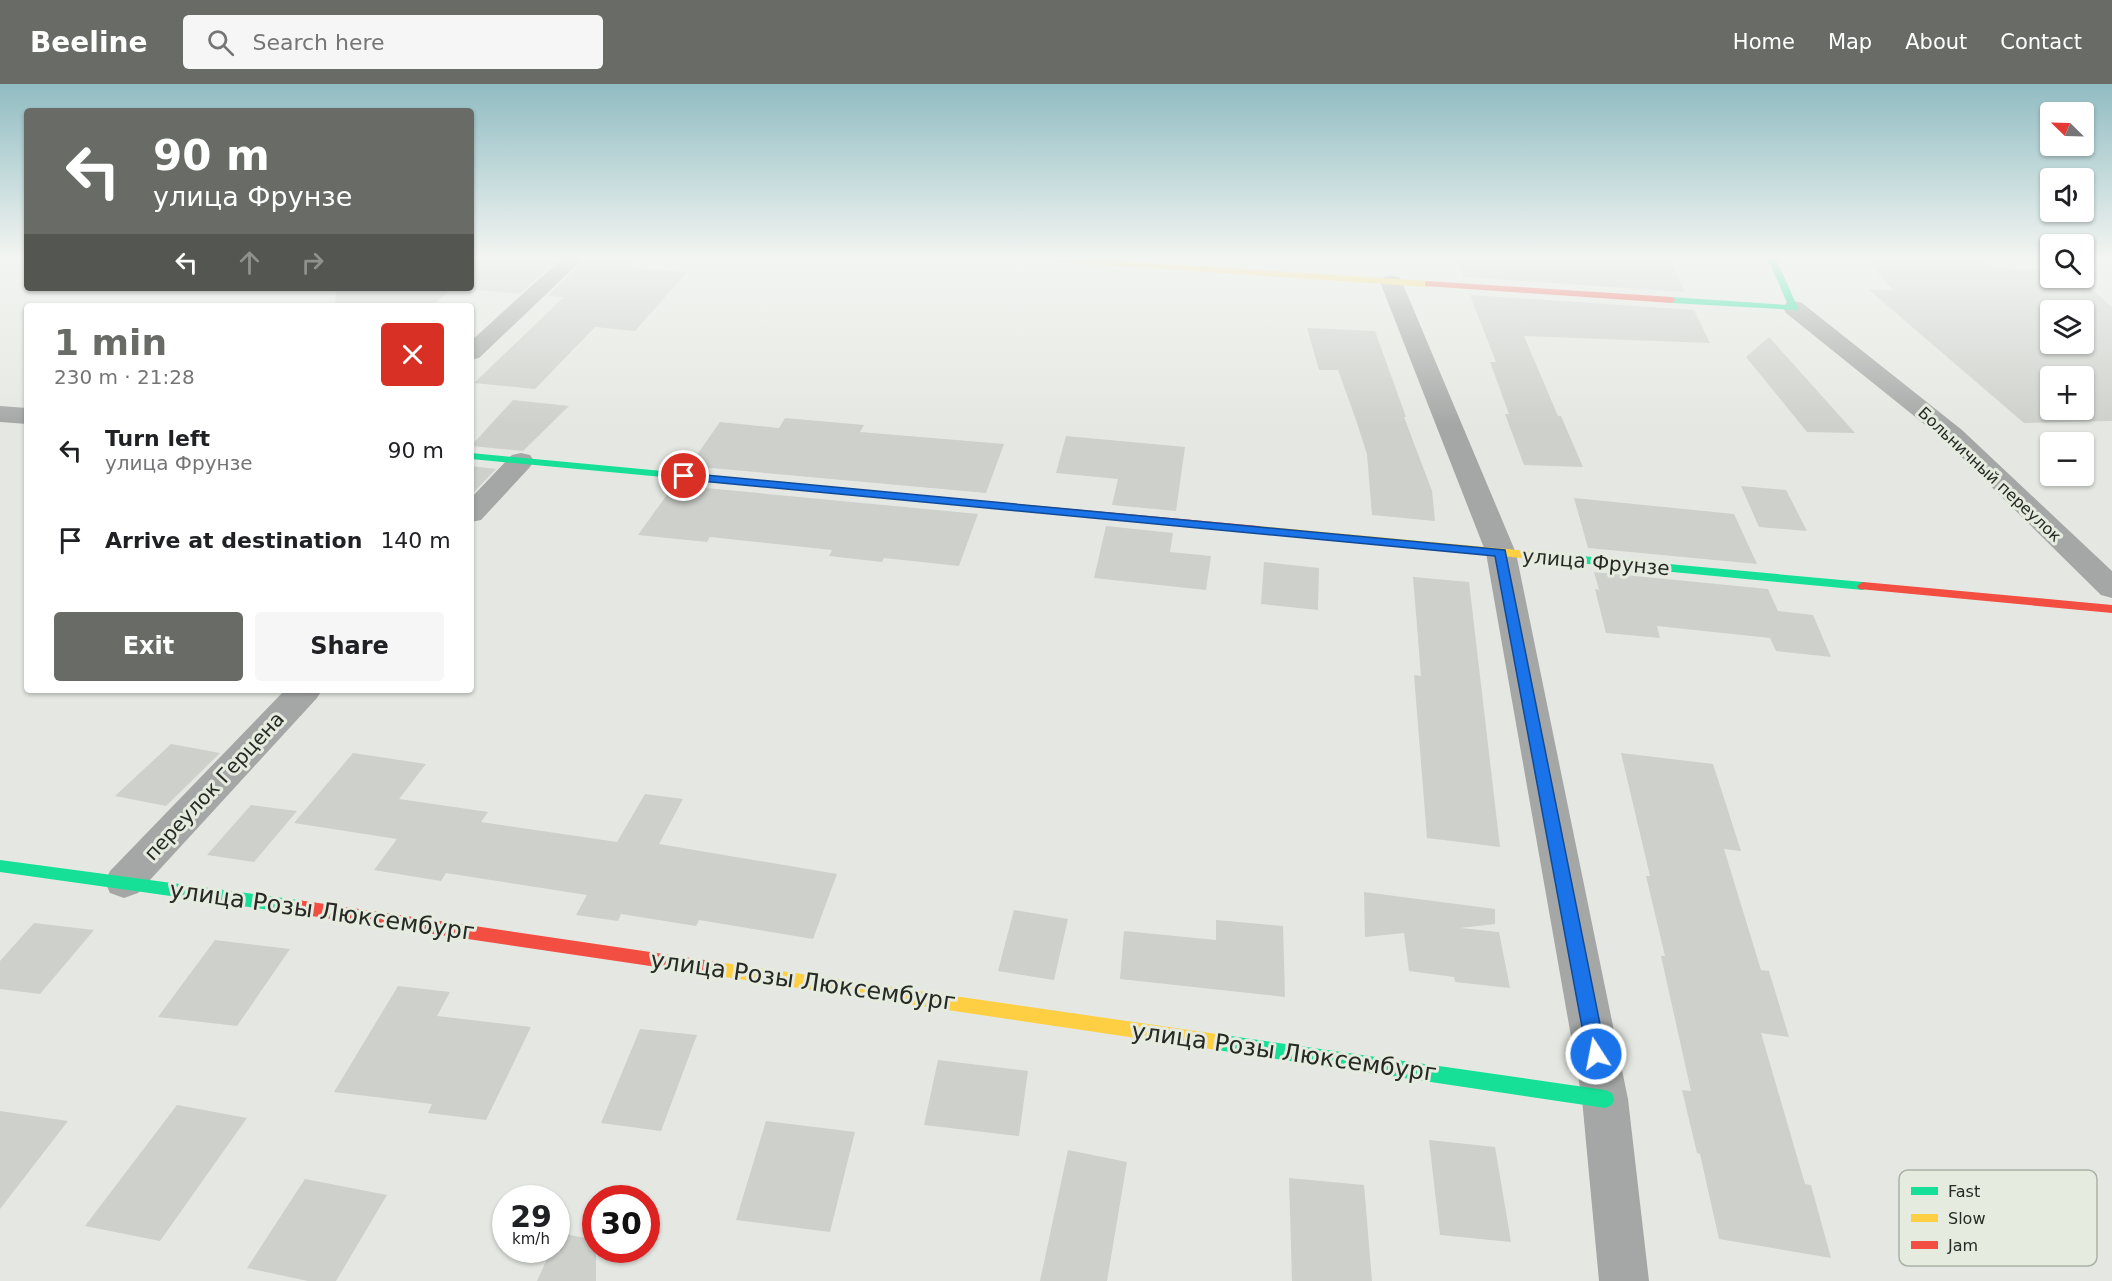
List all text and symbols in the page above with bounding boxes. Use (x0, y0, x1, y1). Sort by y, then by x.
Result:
search box (183, 15, 603, 69)
text: Beeline (30, 26, 147, 59)
icon: search (204, 26, 237, 59)
text: Search here (252, 30, 385, 55)
text: Home (1733, 30, 1795, 54)
text: Map (1828, 30, 1872, 54)
text: About (1905, 30, 1967, 54)
text: Contact (2000, 30, 2082, 54)
north arrow (2040, 102, 2094, 156)
map controls (2040, 102, 2094, 486)
text: 90 m (153, 131, 270, 180)
icon: left (54, 132, 132, 210)
button: sound (2040, 168, 2094, 222)
text: улица Фрунзе (153, 181, 352, 212)
button: search (2040, 234, 2094, 288)
icon: left (170, 246, 203, 279)
icon: ahead (233, 246, 266, 279)
icon: right (296, 246, 329, 279)
button: layers (2040, 300, 2094, 354)
text: 1 min (54, 322, 167, 363)
button: close (381, 323, 444, 386)
text: 230 m · 21:28 (54, 365, 195, 389)
button: + (2040, 366, 2094, 420)
street label: Больничный переулок (1914, 403, 2065, 546)
text: Turn left (105, 426, 210, 451)
button: − (2040, 432, 2094, 486)
icon: left (54, 434, 87, 467)
text: 90 m (388, 438, 444, 463)
pin (658, 450, 709, 501)
text: улица Фрунзе (105, 451, 253, 475)
icon: arrive (667, 459, 700, 492)
icon: arrive (54, 524, 87, 557)
text: Arrive at destination (105, 528, 362, 553)
text: 140 m (380, 528, 451, 553)
street label: улица Фрунзе (1521, 544, 1671, 580)
button: Exit (54, 612, 243, 681)
button: Share (255, 612, 444, 681)
street label: переулок Герцена (139, 707, 289, 865)
street label: улица Розы Люксембург (168, 876, 476, 946)
street label: улица Розы Люксембург (649, 946, 957, 1016)
street label: улица Розы Люксембург (1130, 1017, 1438, 1087)
position arrow (1564, 1022, 1628, 1086)
legend (1899, 1170, 2097, 1266)
text: Fast (1948, 1182, 1980, 1201)
speed limit sign: 30 (582, 1185, 660, 1263)
text: 29 (510, 1199, 552, 1234)
text: Slow (1948, 1209, 1985, 1228)
text: km/h (512, 1230, 550, 1248)
text: Jam (1947, 1236, 1978, 1255)

